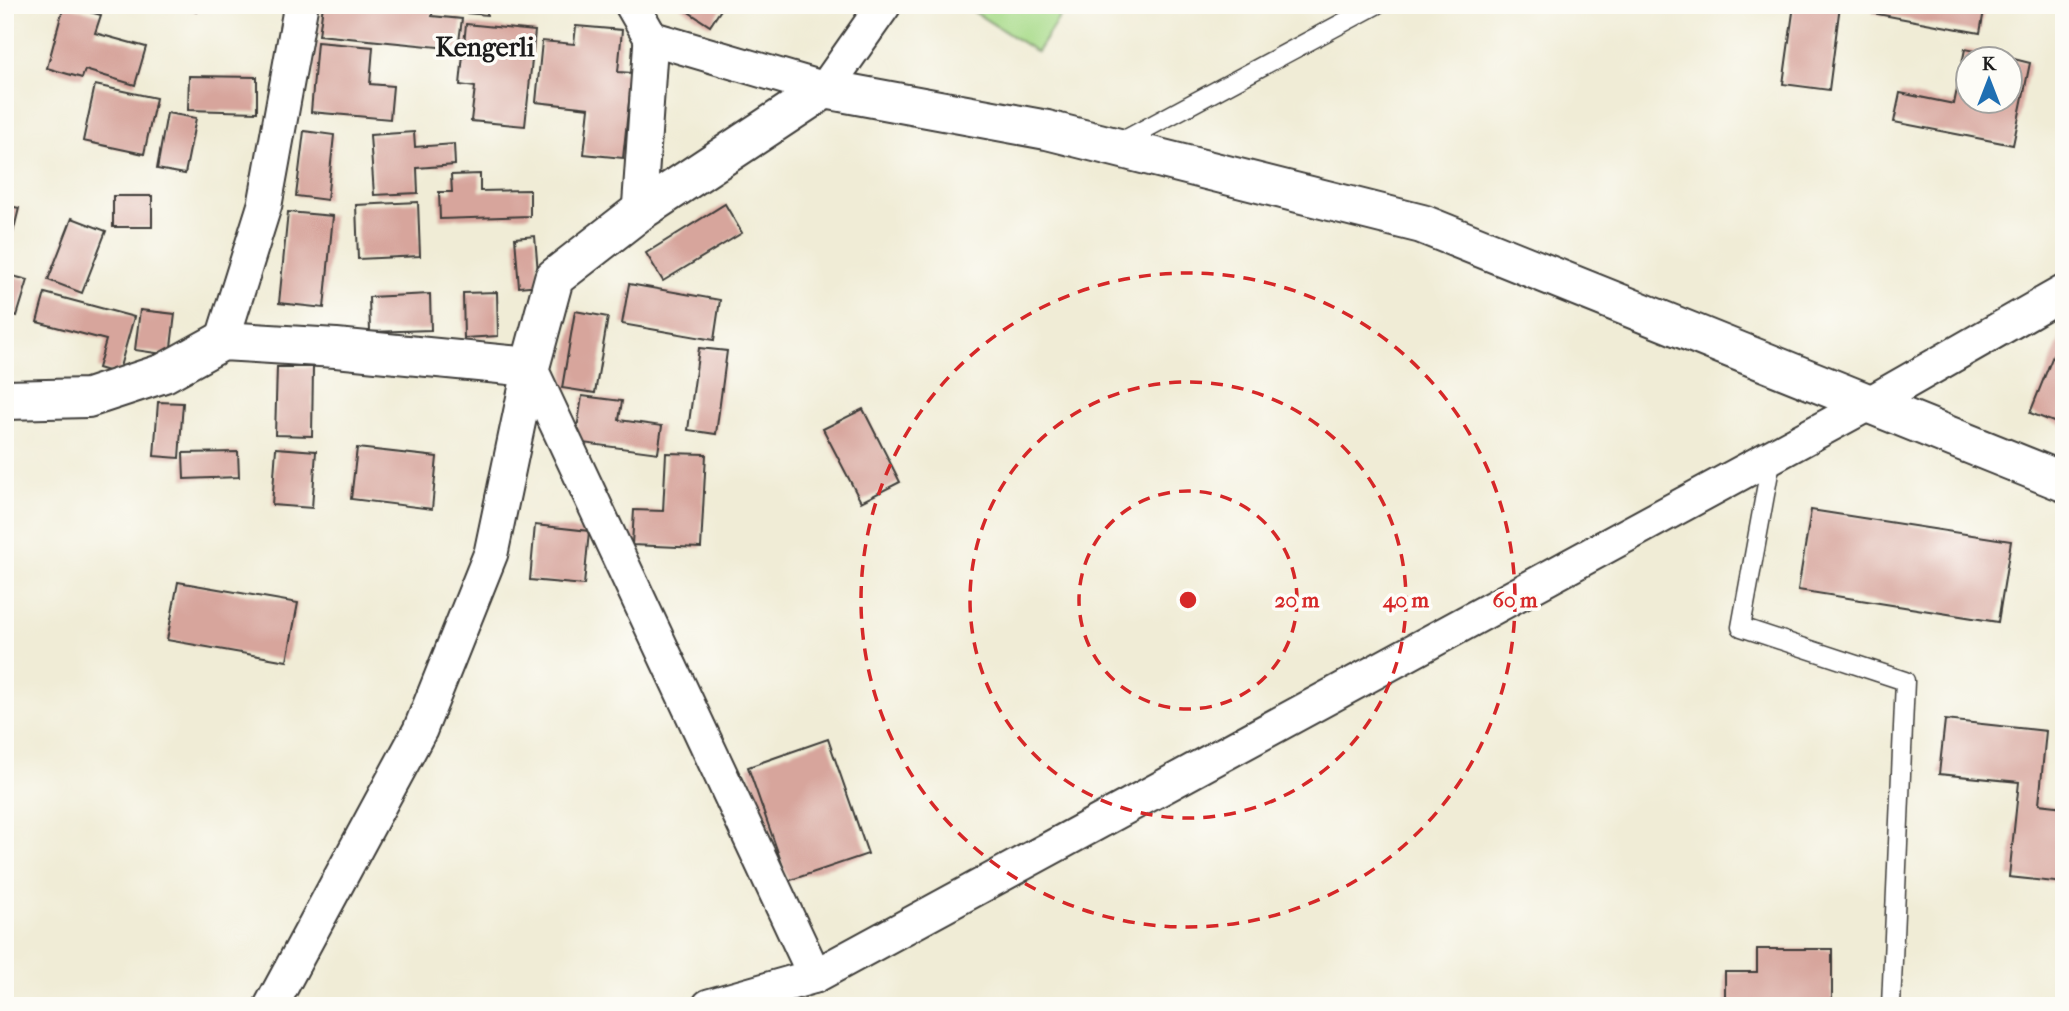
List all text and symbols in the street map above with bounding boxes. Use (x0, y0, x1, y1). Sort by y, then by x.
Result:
district label: Kengerli (436, 32, 535, 63)
north arrow (1954, 46, 2024, 116)
text: K (1982, 53, 1997, 75)
centre of rings (1176, 588, 1200, 612)
text: 20 m (1275, 588, 1320, 612)
text: 40 m (1382, 588, 1430, 613)
text: 60 m (1493, 588, 1538, 612)

